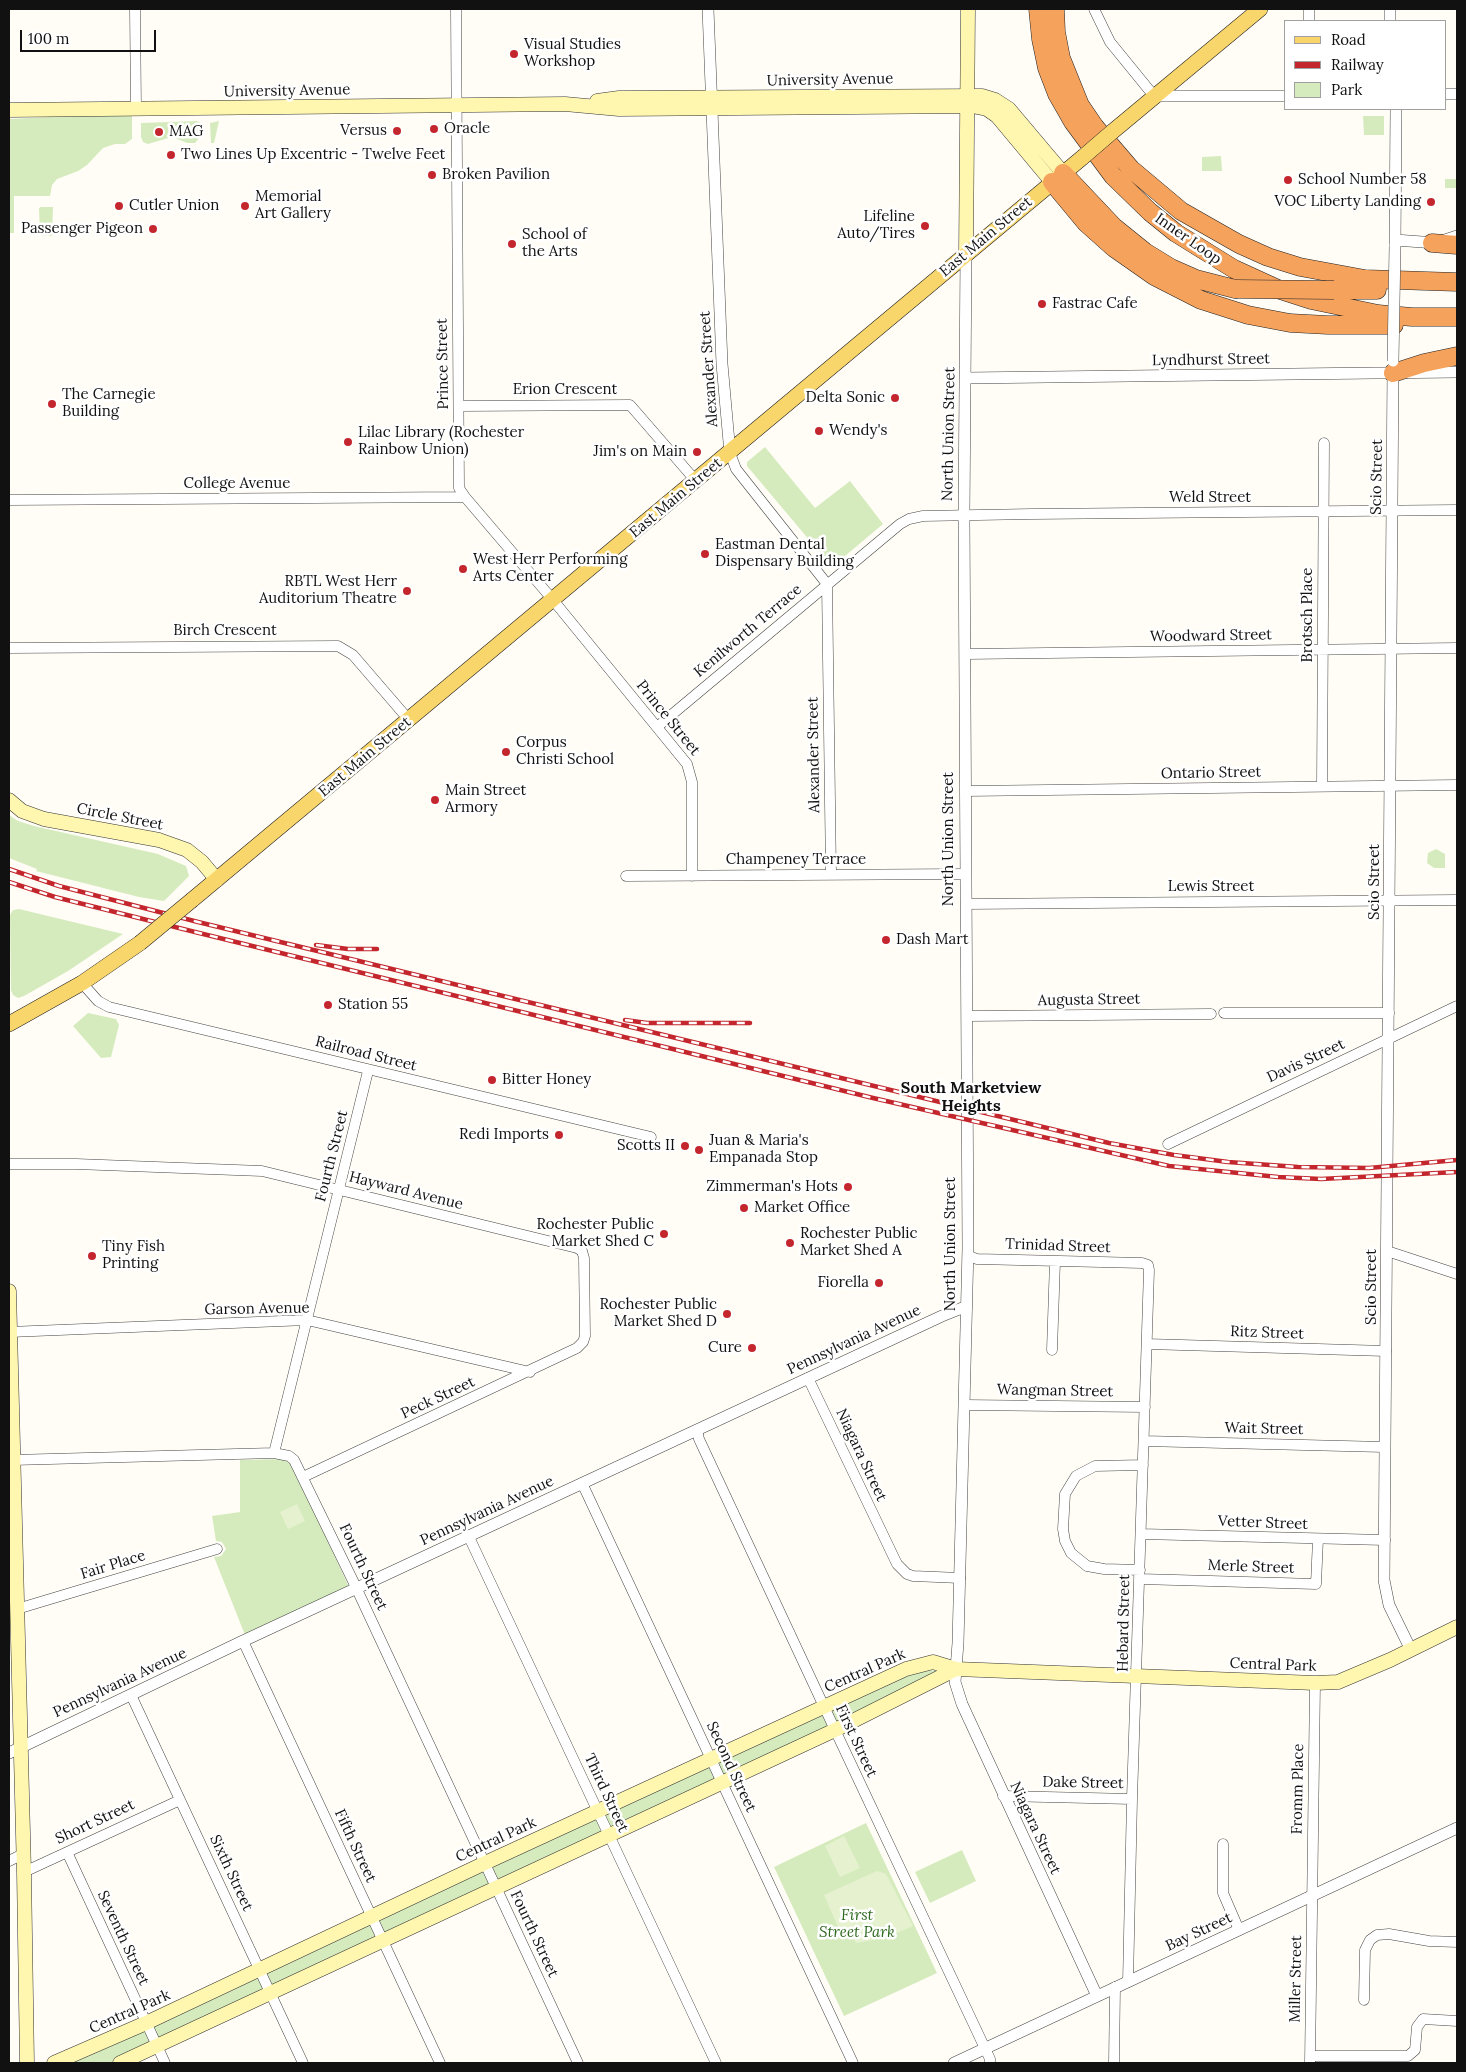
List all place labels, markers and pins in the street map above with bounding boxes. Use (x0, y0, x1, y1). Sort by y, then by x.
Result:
place label: Visual Studies Workshop (524, 36, 621, 71)
marker: Visual Studies Workshop (508, 48, 520, 60)
place label: Oracle (444, 120, 490, 138)
place label: Versus (340, 122, 387, 140)
place label: MAG (169, 123, 203, 141)
marker: Oracle (428, 123, 440, 135)
marker: Versus (391, 125, 403, 137)
marker: MAG (153, 126, 165, 138)
place label: Two Lines Up Excentric - Twelve Feet (181, 146, 445, 164)
marker: Two Lines Up Excentric - Twelve Feet (165, 149, 177, 161)
place label: Broken Pavilion (442, 166, 550, 184)
marker: Broken Pavilion (426, 169, 438, 181)
place label: School Number 58 (1298, 171, 1427, 189)
marker: School Number 58 (1282, 174, 1294, 186)
place label: Memorial Art Gallery (255, 188, 331, 223)
place label: VOC Liberty Landing (1275, 193, 1421, 211)
marker: VOC Liberty Landing (1425, 196, 1437, 208)
place label: Cutler Union (129, 197, 219, 215)
marker: Cutler Union (113, 200, 125, 212)
marker: Memorial Art Gallery (239, 200, 251, 212)
place label: Lifeline Auto/Tires (837, 208, 915, 243)
place label: Passenger Pigeon (21, 220, 143, 238)
marker: Lifeline Auto/Tires (919, 220, 931, 232)
marker: Passenger Pigeon (147, 223, 159, 235)
place label: School of the Arts (522, 226, 587, 261)
marker: School of the Arts (506, 238, 518, 250)
place label: Fastrac Cafe (1052, 295, 1138, 313)
marker: Fastrac Cafe (1036, 298, 1048, 310)
place label: The Carnegie Building (62, 386, 156, 421)
place label: Delta Sonic (806, 389, 885, 407)
marker: Delta Sonic (889, 392, 901, 404)
marker: The Carnegie Building (46, 398, 58, 410)
place label: Wendy's (829, 422, 887, 440)
place label: Lilac Library (Rochester Rainbow Union) (358, 424, 524, 459)
marker: Wendy's (813, 425, 825, 437)
marker: Lilac Library (Rochester Rainbow Union) (342, 436, 354, 448)
place label: Jim's on Main (593, 443, 687, 461)
marker: Jim's on Main (691, 446, 703, 458)
place label: Eastman Dental Dispensary Building (715, 536, 854, 571)
marker: Eastman Dental Dispensary Building (699, 548, 711, 560)
place label: West Herr Performing Arts Center (473, 551, 627, 586)
marker: West Herr Performing Arts Center (457, 563, 469, 575)
place label: RBTL West Herr Auditorium Theatre (259, 573, 397, 608)
marker: RBTL West Herr Auditorium Theatre (401, 585, 413, 597)
place label: Corpus Christi School (516, 734, 614, 769)
marker: Corpus Christi School (500, 746, 512, 758)
place label: Main Street Armory (445, 782, 526, 817)
marker: Main Street Armory (429, 794, 441, 806)
place label: Dash Mart (896, 931, 969, 949)
marker: Dash Mart (880, 934, 892, 946)
place label: Station 55 (338, 996, 408, 1014)
marker: Station 55 (322, 999, 334, 1011)
place label: Bitter Honey (502, 1071, 591, 1089)
marker: Bitter Honey (486, 1074, 498, 1086)
place label: Redi Imports (459, 1126, 549, 1144)
marker: Redi Imports (553, 1129, 565, 1141)
place label: Juan & Maria's Empanada Stop (709, 1132, 818, 1167)
place label: Scotts II (617, 1137, 675, 1155)
marker: Scotts II (679, 1140, 691, 1152)
marker: Juan & Maria's Empanada Stop (693, 1144, 705, 1156)
place label: Zimmerman's Hots (706, 1178, 838, 1196)
marker: Zimmerman's Hots (842, 1181, 854, 1193)
place label: Market Office (754, 1199, 850, 1217)
marker: Market Office (738, 1202, 750, 1214)
place label: Rochester Public Market Shed C (536, 1216, 654, 1251)
place label: Rochester Public Market Shed A (800, 1225, 918, 1260)
marker: Rochester Public Market Shed C (658, 1228, 670, 1240)
marker: Rochester Public Market Shed A (784, 1237, 796, 1249)
place label: Tiny Fish Printing (102, 1238, 165, 1273)
marker: Tiny Fish Printing (86, 1250, 98, 1262)
place label: Fiorella (817, 1274, 869, 1292)
marker: Fiorella (873, 1277, 885, 1289)
place label: Rochester Public Market Shed D (599, 1296, 717, 1331)
marker: Rochester Public Market Shed D (721, 1308, 733, 1320)
place label: Cure (708, 1339, 742, 1357)
marker: Cure (746, 1342, 758, 1354)

